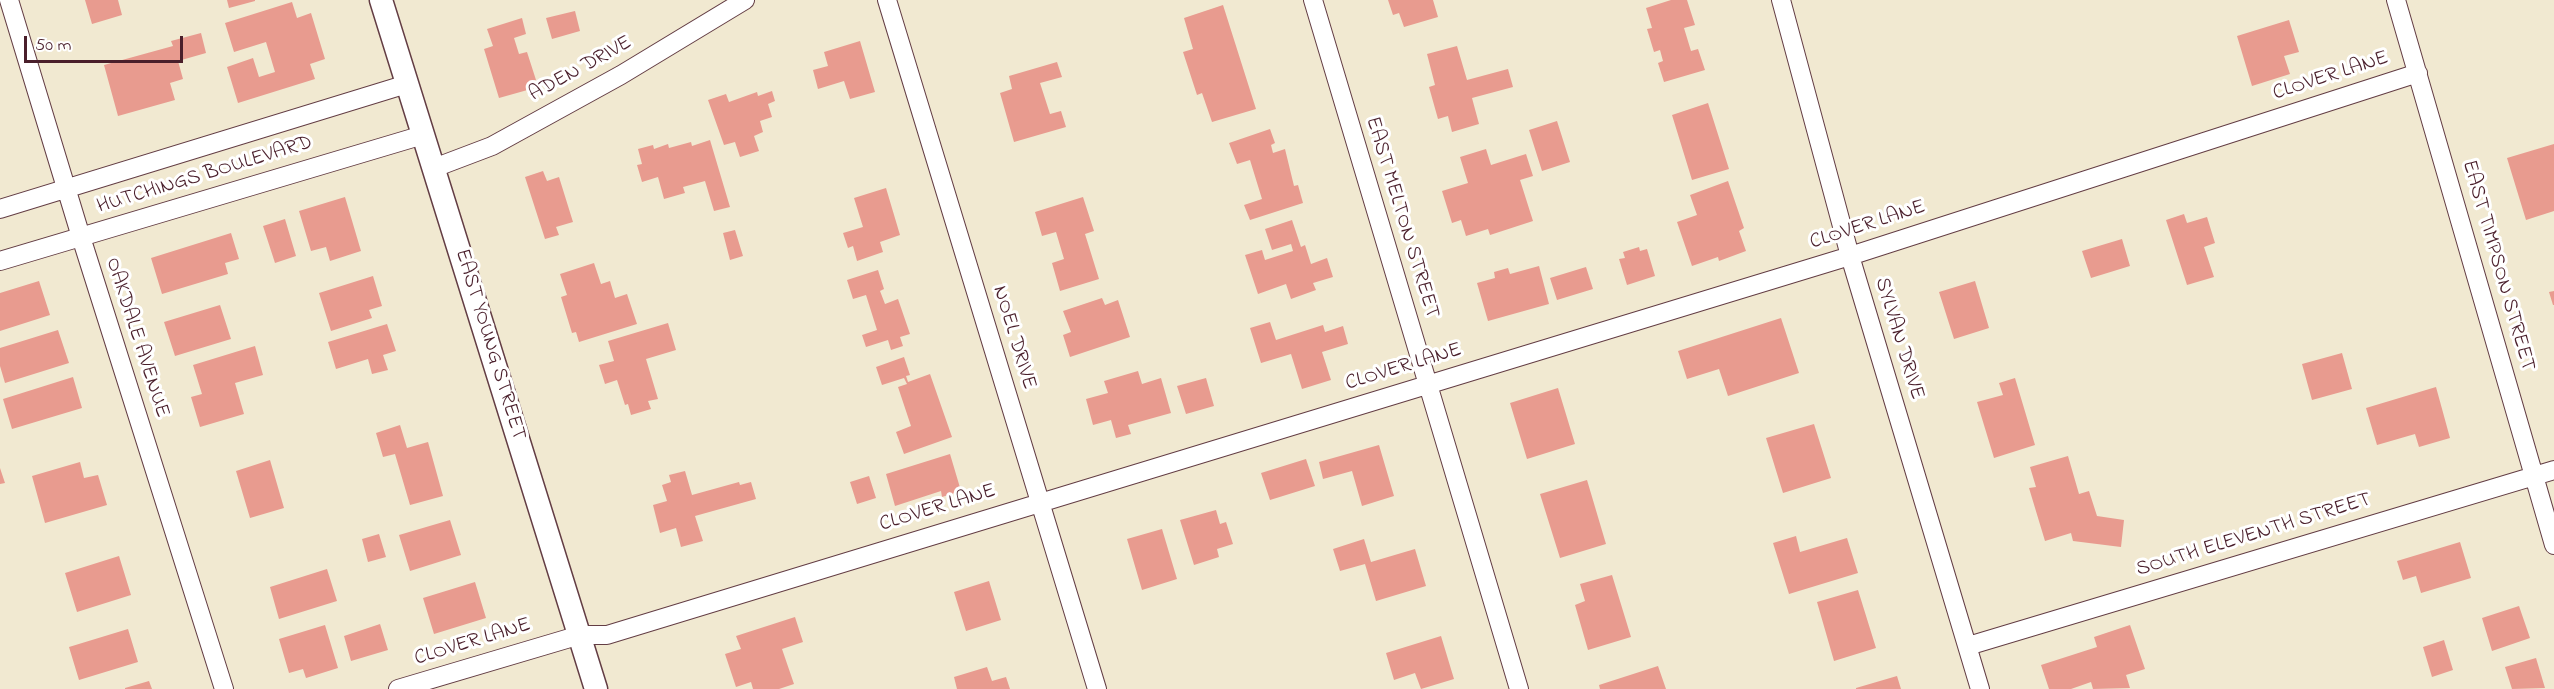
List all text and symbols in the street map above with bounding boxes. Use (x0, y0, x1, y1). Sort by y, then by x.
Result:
scale bar (27, 24, 186, 62)
street label: ADEN DRIVE (525, 31, 637, 109)
text: 50 m (35, 33, 72, 59)
street label: CLOVER LANE (2270, 46, 2392, 108)
street label: EAST MELTON STREET (1358, 114, 1444, 322)
street label: HUTCHINGS BOULEVARD (94, 131, 316, 221)
street label: EAST TIMPSON STREET (2455, 158, 2539, 374)
street label: CLOVER LANE (1807, 195, 1929, 257)
street label: EAST YOUNG STREET (448, 246, 530, 444)
street label: OAKDALE AVENUE (98, 255, 174, 421)
street label: SYLVAN DRIVE (1867, 275, 1929, 403)
street label: NOEL DRIVE (985, 283, 1041, 393)
street label: CLOVER LANE (1343, 338, 1465, 398)
street label: CLOVER LANE (877, 479, 999, 539)
street label: SOUTH ELEVENTH STREET (2134, 488, 2374, 584)
street label: CLOVER LANE (412, 613, 534, 673)

